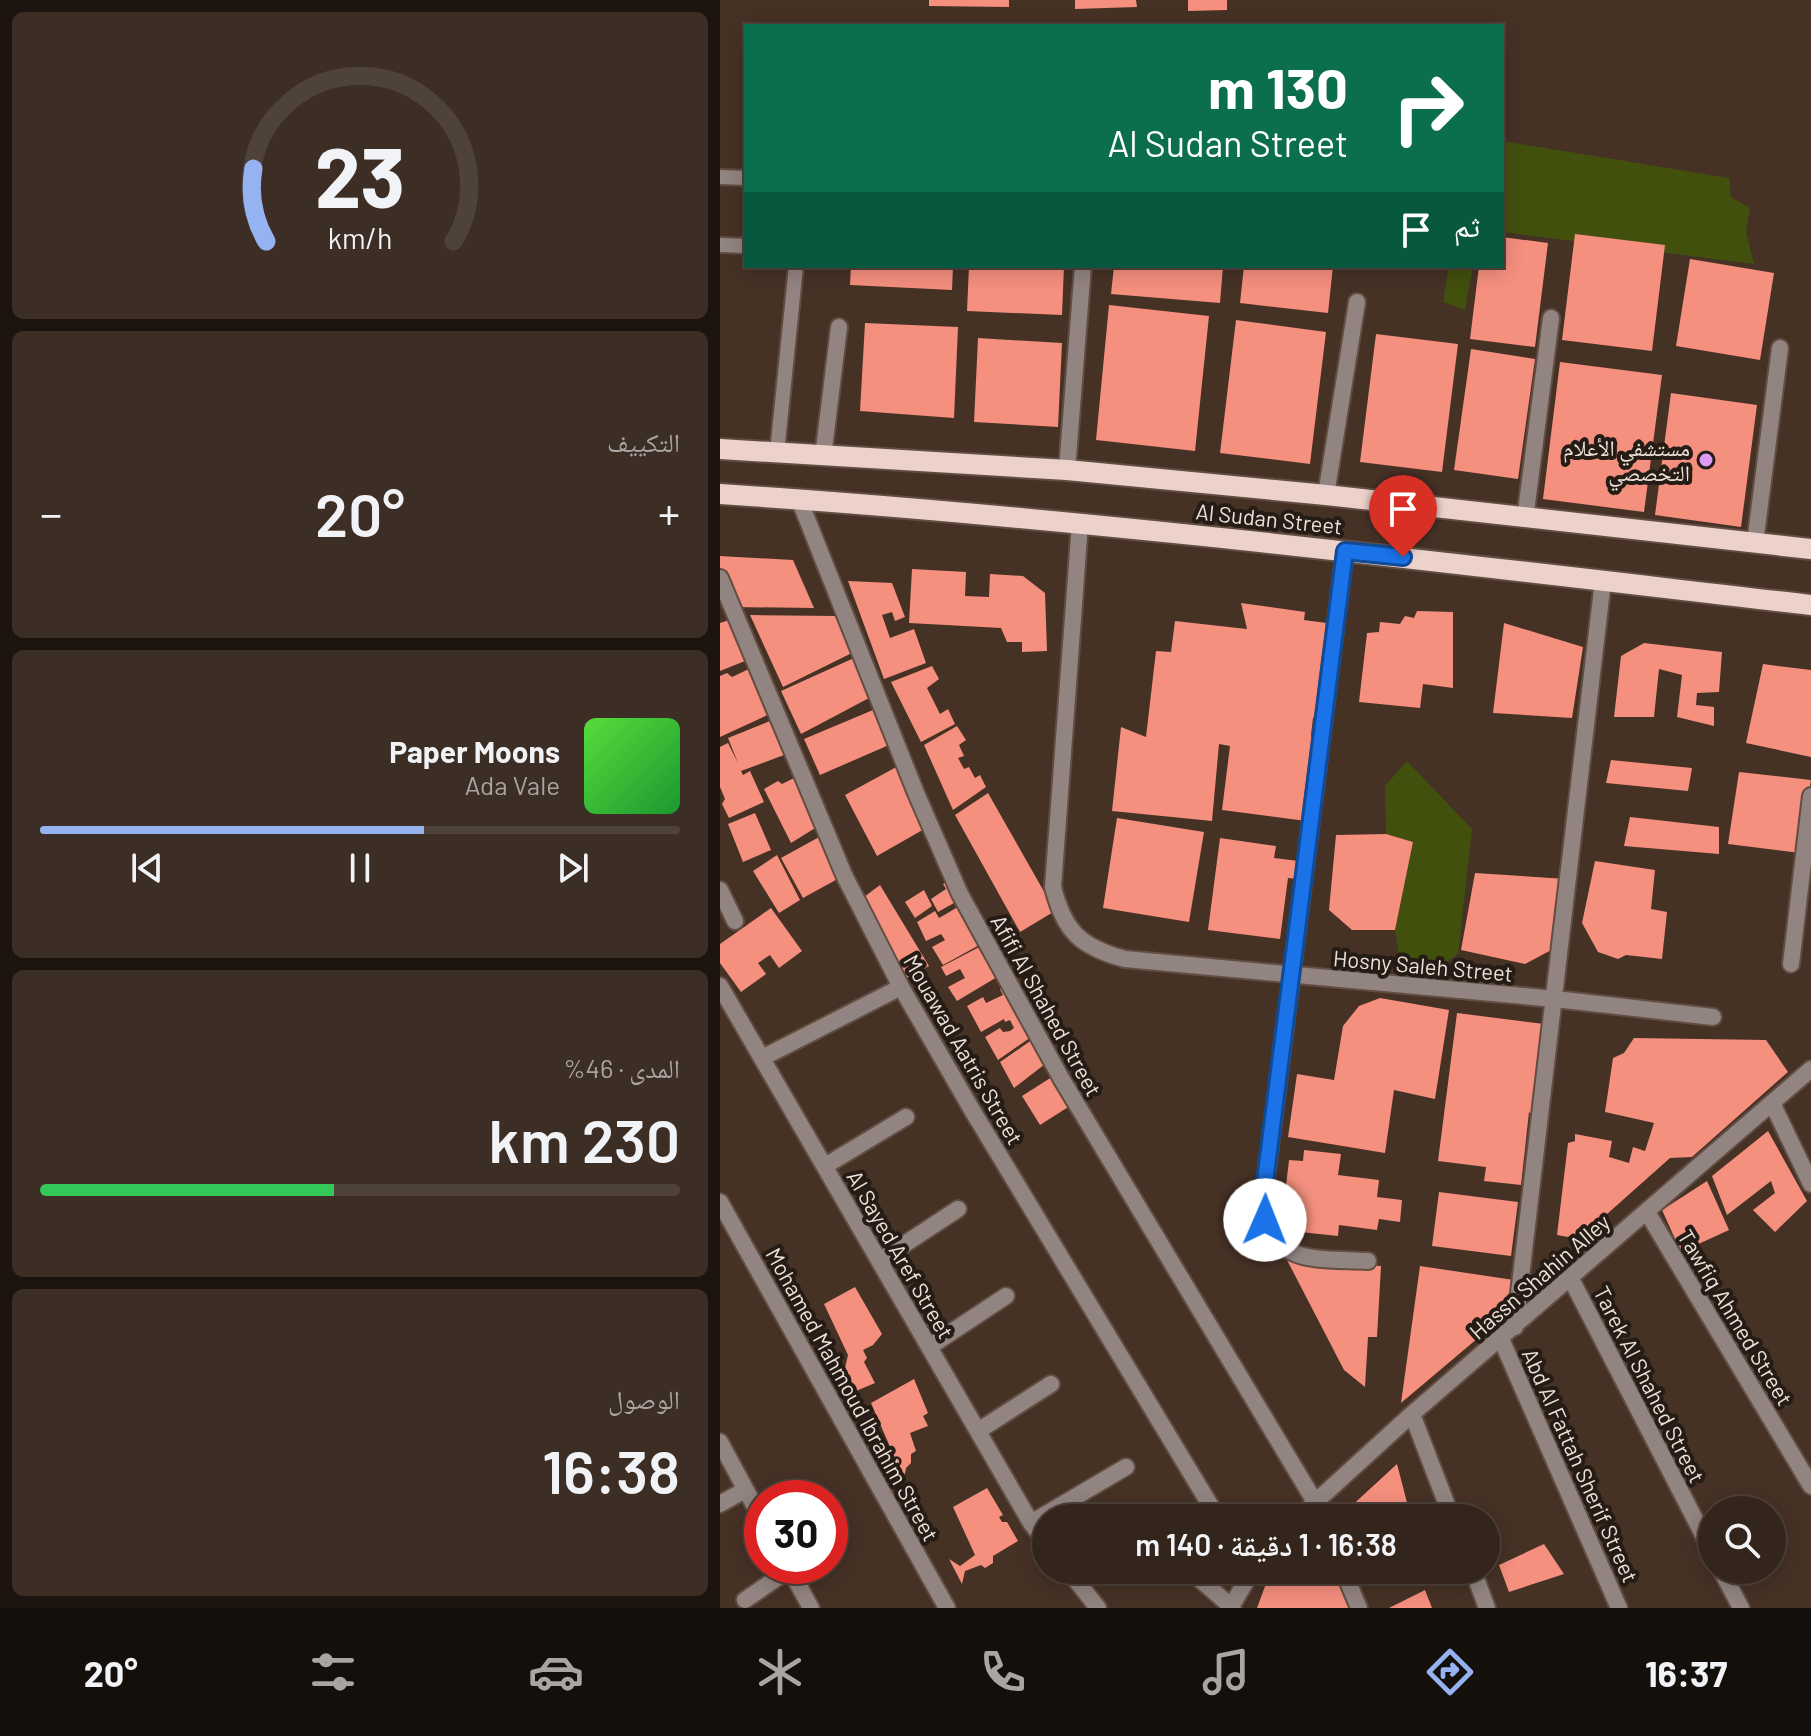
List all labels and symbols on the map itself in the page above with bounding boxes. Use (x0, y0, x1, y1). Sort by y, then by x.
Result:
place label: مستشفي الأعلام التخصصي (1563, 434, 1690, 491)
marker: مستشفي الأعلام التخصصي (1697, 451, 1715, 469)
pin (1369, 475, 1437, 557)
street label: Al Sudan Street (1195, 497, 1343, 539)
street label: Afifi Al Shahed Street (986, 910, 1108, 1100)
street label: Hosny Saleh Street (1332, 944, 1514, 986)
street label: Mouawad Aatris Street (899, 949, 1029, 1149)
street label: Al Sayed Aref Street (842, 1165, 960, 1343)
position arrow (1223, 1178, 1307, 1262)
street label: Hassn Shahin Alley (1464, 1208, 1614, 1344)
street label: Tawfiq Ahmed Street (1673, 1224, 1799, 1410)
street label: Mohamed Mahmoud Ibrahim Street (761, 1243, 945, 1545)
street label: Tarek Al Shahed Street (1589, 1281, 1711, 1487)
street label: Abd Al Fattah Sherif Street (1518, 1344, 1644, 1586)
speed limit sign: 30 (744, 1480, 848, 1584)

